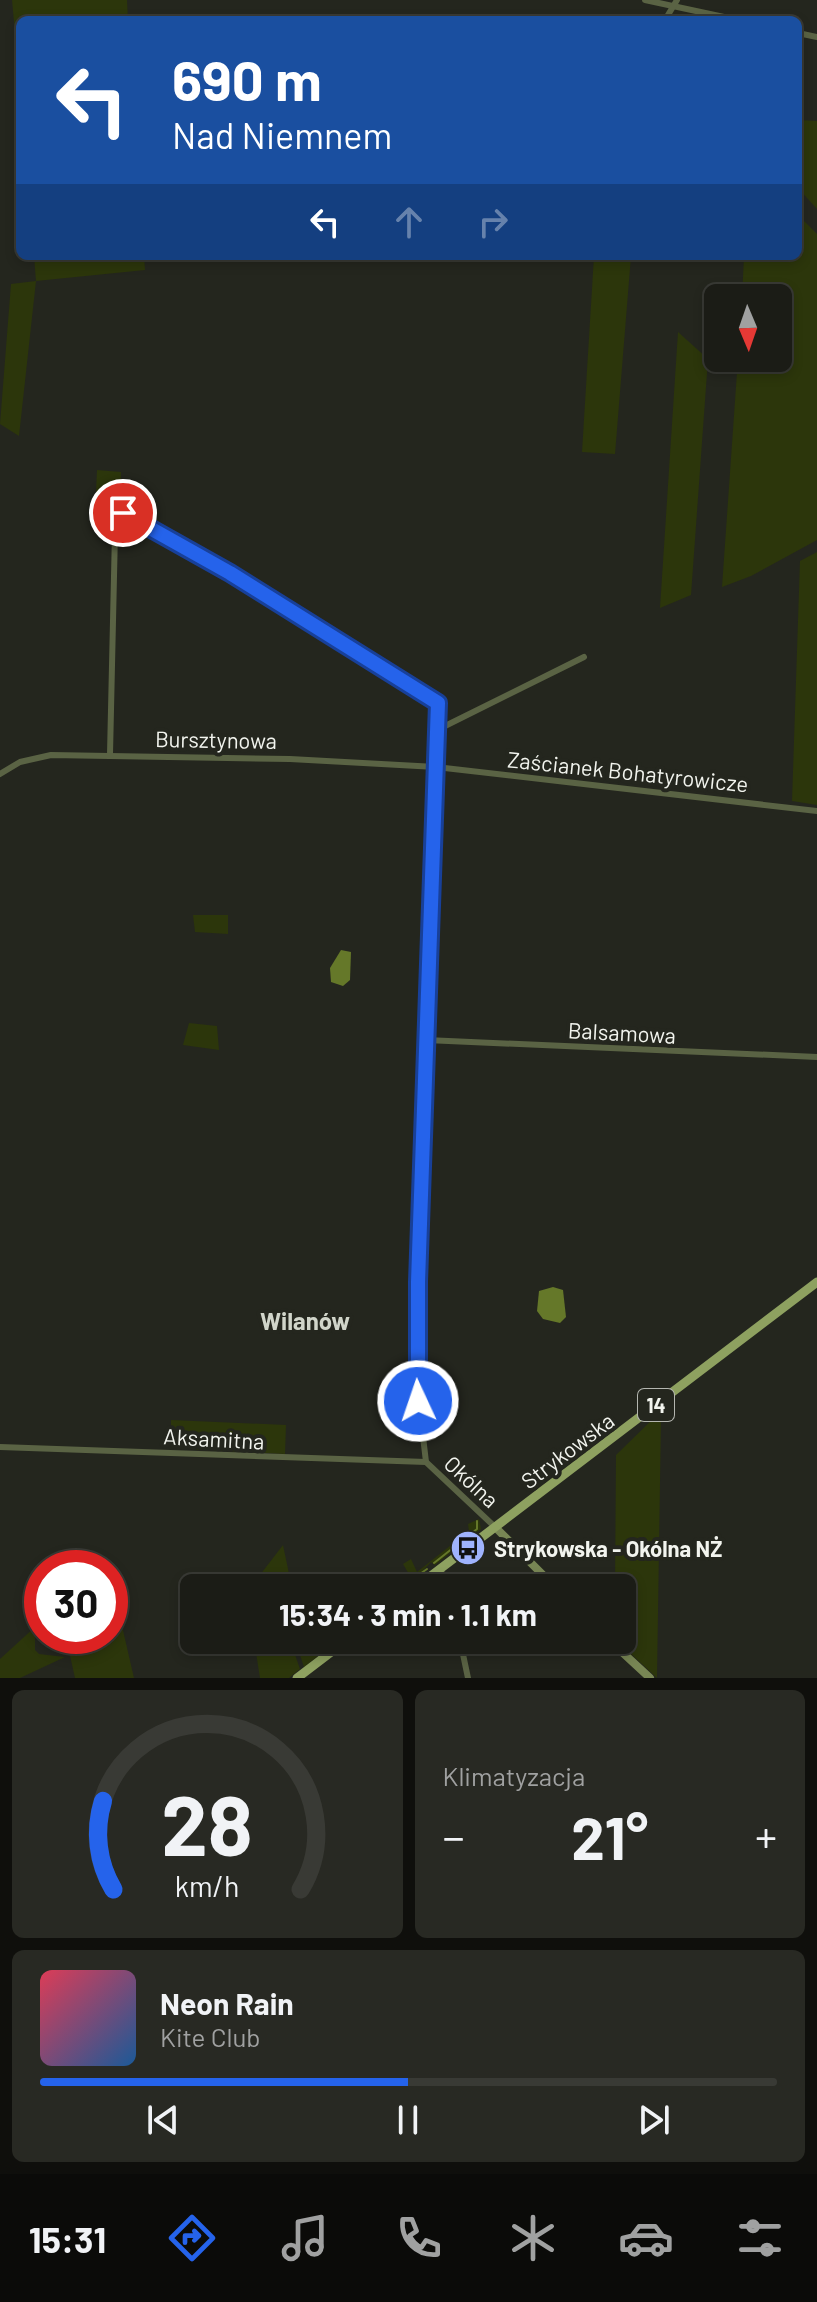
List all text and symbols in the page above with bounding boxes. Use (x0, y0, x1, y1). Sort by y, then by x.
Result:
text: 690 m (172, 45, 322, 112)
icon: left (40, 48, 144, 152)
text: Nad Niemnem (172, 113, 392, 156)
icon: left (303, 200, 347, 244)
icon: ahead (387, 200, 431, 244)
icon: right (471, 200, 515, 244)
north arrow (704, 284, 792, 372)
map controls (704, 284, 792, 372)
pin (89, 479, 157, 547)
icon: arrive (101, 491, 145, 535)
street label: Bursztynowa (155, 725, 277, 753)
street label: Zaścianek Bohatyrowicze (506, 745, 750, 797)
street label: Balsamowa (567, 1016, 677, 1048)
district label: Wilanów (260, 1306, 350, 1335)
position arrow (376, 1359, 460, 1443)
road number: 14 (638, 1389, 674, 1421)
street label: Strykowska (515, 1407, 619, 1493)
street label: Aksamitna (163, 1422, 265, 1454)
street label: Okólna (440, 1450, 504, 1512)
bus stop icon: Strykowska - Okólna NŻ (449, 1529, 487, 1567)
place label: Strykowska - Okólna NŻ (494, 1535, 722, 1561)
speed limit sign: 30 (24, 1550, 128, 1654)
text: 15:34 · 3 min · 1.1 km (279, 1596, 537, 1632)
text: Klimatyzacja (443, 1760, 585, 1791)
text: 28 (161, 1773, 253, 1873)
text: 21° (571, 1800, 648, 1872)
text: − (443, 1809, 465, 1862)
text: + (755, 1809, 777, 1862)
text: km/h (175, 1868, 240, 1903)
text: Neon Rain (160, 1985, 294, 2021)
text: Kite Club (160, 2021, 261, 2052)
icon: previous (141, 2098, 185, 2142)
icon: pause (386, 2098, 430, 2142)
icon: next (632, 2098, 676, 2142)
icon: directions (164, 2210, 220, 2266)
icon: music (277, 2210, 333, 2266)
icon: phone (391, 2210, 447, 2266)
icon: climate (505, 2210, 561, 2266)
icon: car (618, 2210, 674, 2266)
icon: filters (732, 2210, 788, 2266)
text: 15:31 (29, 2217, 106, 2260)

